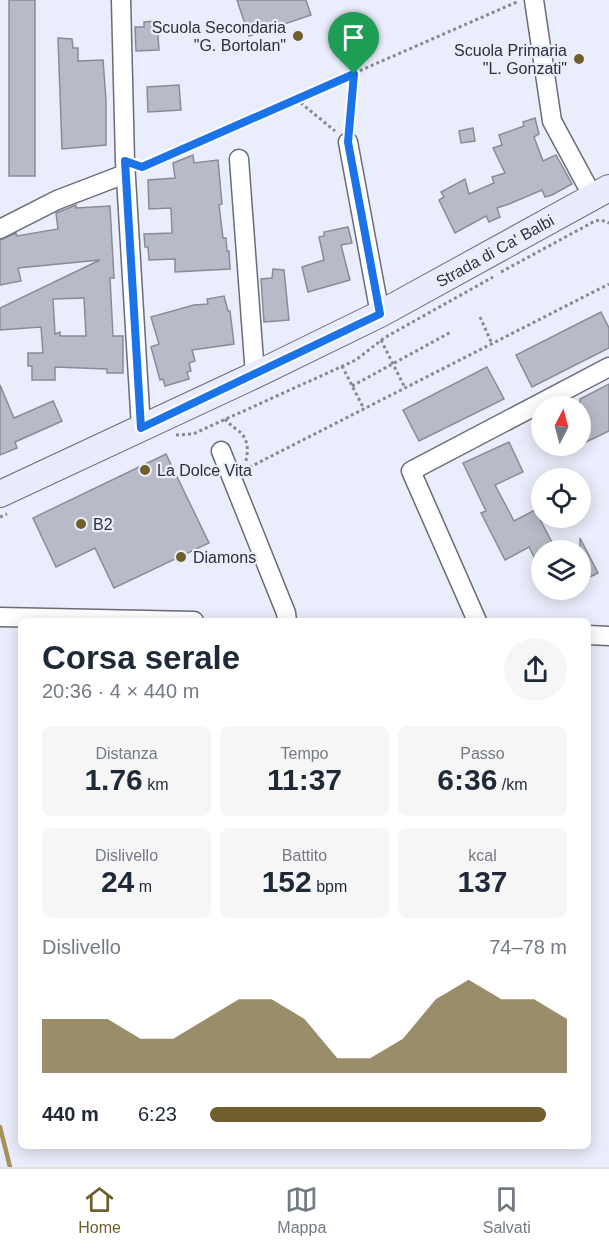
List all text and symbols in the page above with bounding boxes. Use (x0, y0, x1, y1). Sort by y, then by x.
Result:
pin (328, 12, 379, 74)
place label: Scuola Secondaria "G. Bortolan" (152, 19, 286, 54)
icon: arrive (337, 21, 370, 54)
marker: Scuola Secondaria "G. Bortolan" (291, 29, 305, 43)
place label: Scuola Primaria "L. Gonzati" (454, 42, 567, 77)
marker: Scuola Primaria "L. Gonzati" (572, 52, 586, 66)
street label: Strada di Ca' Balbi (433, 212, 557, 290)
north arrow (531, 396, 591, 456)
map controls (531, 396, 591, 600)
place label: La Dolce Vita (157, 462, 252, 479)
marker: La Dolce Vita (138, 463, 152, 477)
button: locate (531, 468, 591, 528)
place label: B2 (93, 516, 113, 533)
marker: B2 (74, 517, 88, 531)
button: layers (531, 540, 591, 600)
place label: Diamons (193, 549, 256, 566)
marker: Diamons (174, 550, 188, 564)
button: share (504, 638, 567, 701)
text: Corsa serale (42, 639, 240, 676)
text: 20:36 · 4 × 440 m (42, 680, 199, 702)
text: Distanza (95, 745, 158, 762)
text: Tempo (280, 745, 329, 762)
text: Passo (460, 745, 505, 762)
text: 1.76 (84, 763, 143, 796)
text: 11:37 (267, 763, 342, 796)
text: 6:36 (437, 763, 497, 796)
text: km (143, 776, 169, 793)
text: /km (497, 776, 528, 793)
text: Dislivello (95, 847, 158, 864)
text: Battito (282, 847, 327, 864)
text: kcal (468, 847, 497, 864)
text: 24 (101, 865, 134, 898)
text: 152 (262, 865, 312, 898)
text: 137 (457, 865, 508, 898)
text: m (134, 878, 152, 895)
text: bpm (312, 878, 347, 895)
text: Dislivello (42, 936, 121, 958)
text: 74–78 m (489, 936, 567, 958)
text: 440 m (42, 1103, 99, 1125)
text: 6:23 (138, 1103, 177, 1125)
tab: Home (78, 1183, 121, 1237)
tab: Mappa (277, 1183, 326, 1237)
tab: Salvati (483, 1183, 531, 1237)

